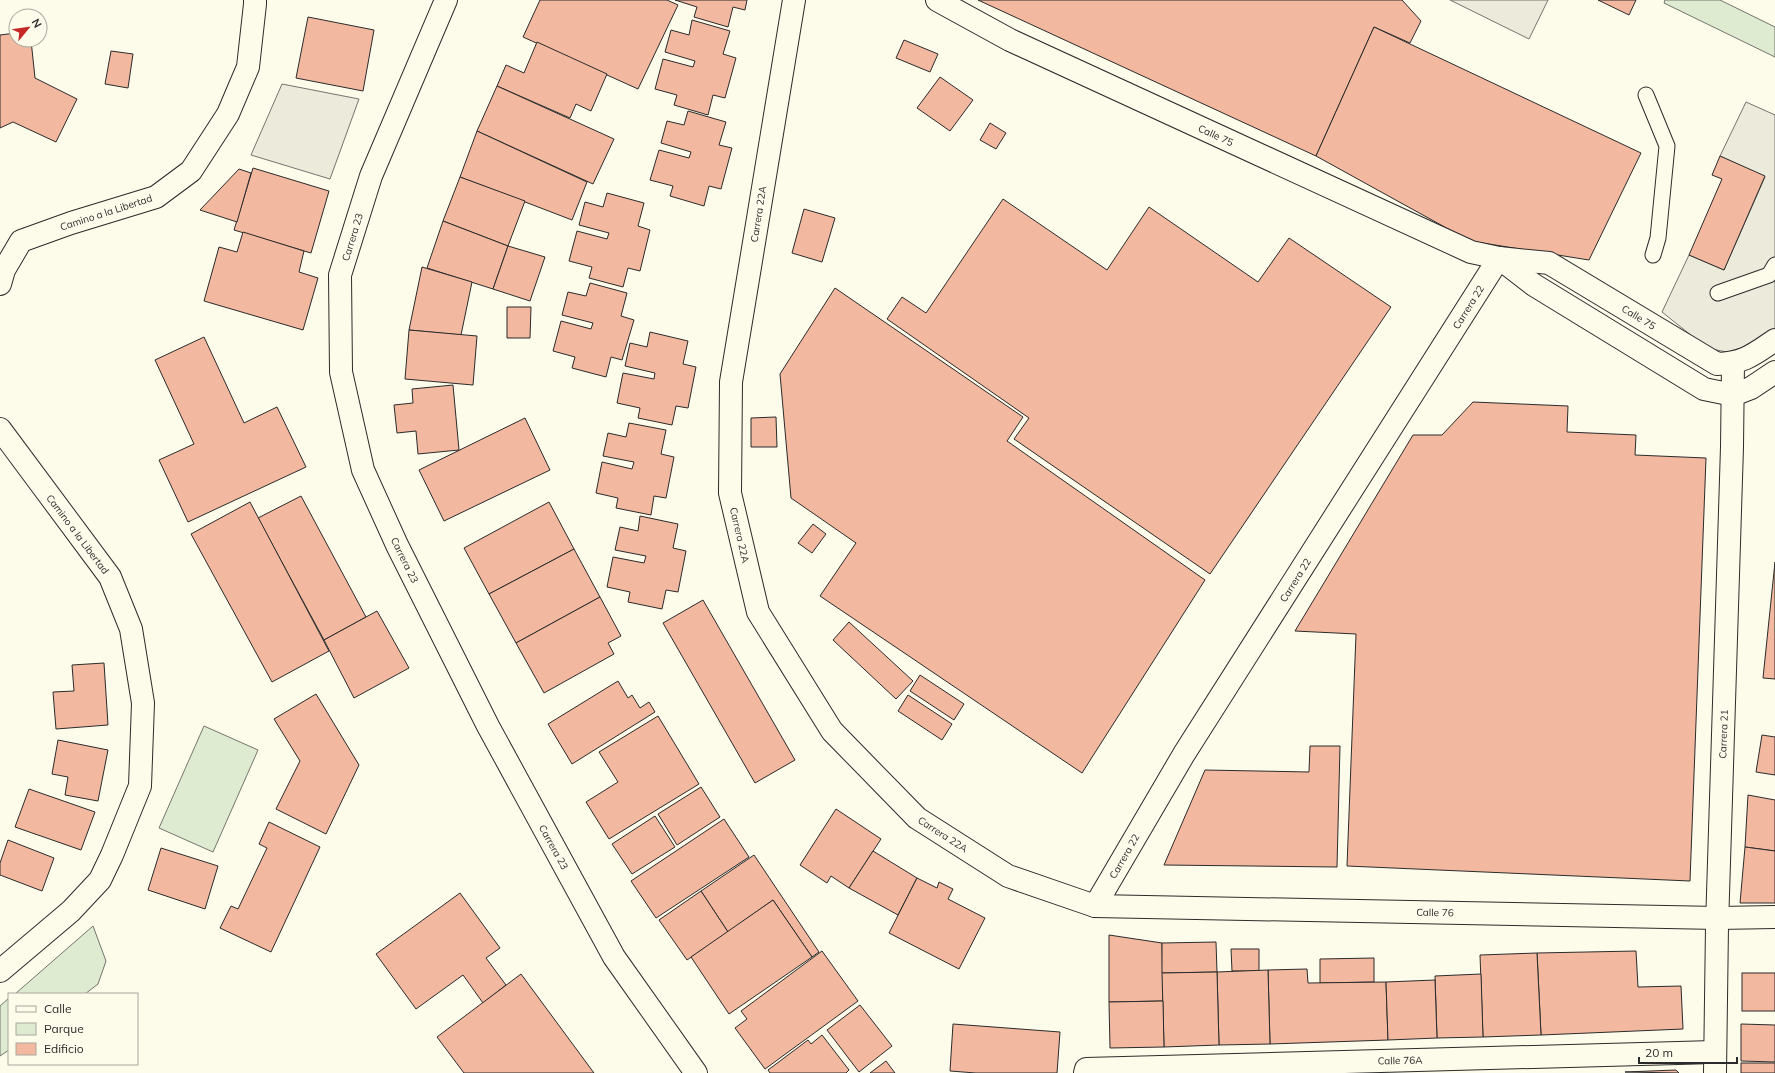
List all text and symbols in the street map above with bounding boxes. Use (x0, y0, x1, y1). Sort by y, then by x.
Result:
north arrow (8, 8, 48, 48)
text: N (29, 16, 45, 30)
street label: Calle 75 (1196, 122, 1236, 149)
street label: Carrera 22A (748, 184, 769, 243)
street label: Camino a la Libertad (58, 191, 154, 234)
street label: Carrera 23 (339, 212, 366, 263)
street label: Carrera 22 (1450, 283, 1487, 332)
street label: Calle 75 (1619, 302, 1658, 333)
street label: Camino a la Libertad (43, 492, 112, 577)
street label: Carrera 22A (727, 506, 752, 565)
street label: Carrera 23 (388, 535, 421, 585)
street label: Carrera 22 (1277, 556, 1314, 605)
street label: Carrera 21 (1716, 709, 1731, 759)
street label: Carrera 22A (915, 813, 971, 856)
street label: Carrera 23 (536, 822, 571, 872)
street label: Carrera 22 (1106, 832, 1142, 881)
street label: Calle 76 (1416, 906, 1454, 919)
legend (8, 993, 138, 1065)
text: Calle (44, 1001, 71, 1016)
text: Parque (44, 1021, 84, 1036)
scale bar (1639, 1039, 1737, 1065)
text: Edificio (44, 1041, 84, 1056)
text: 20 m (1645, 1045, 1673, 1060)
street label: Calle 76A (1377, 1054, 1423, 1067)

